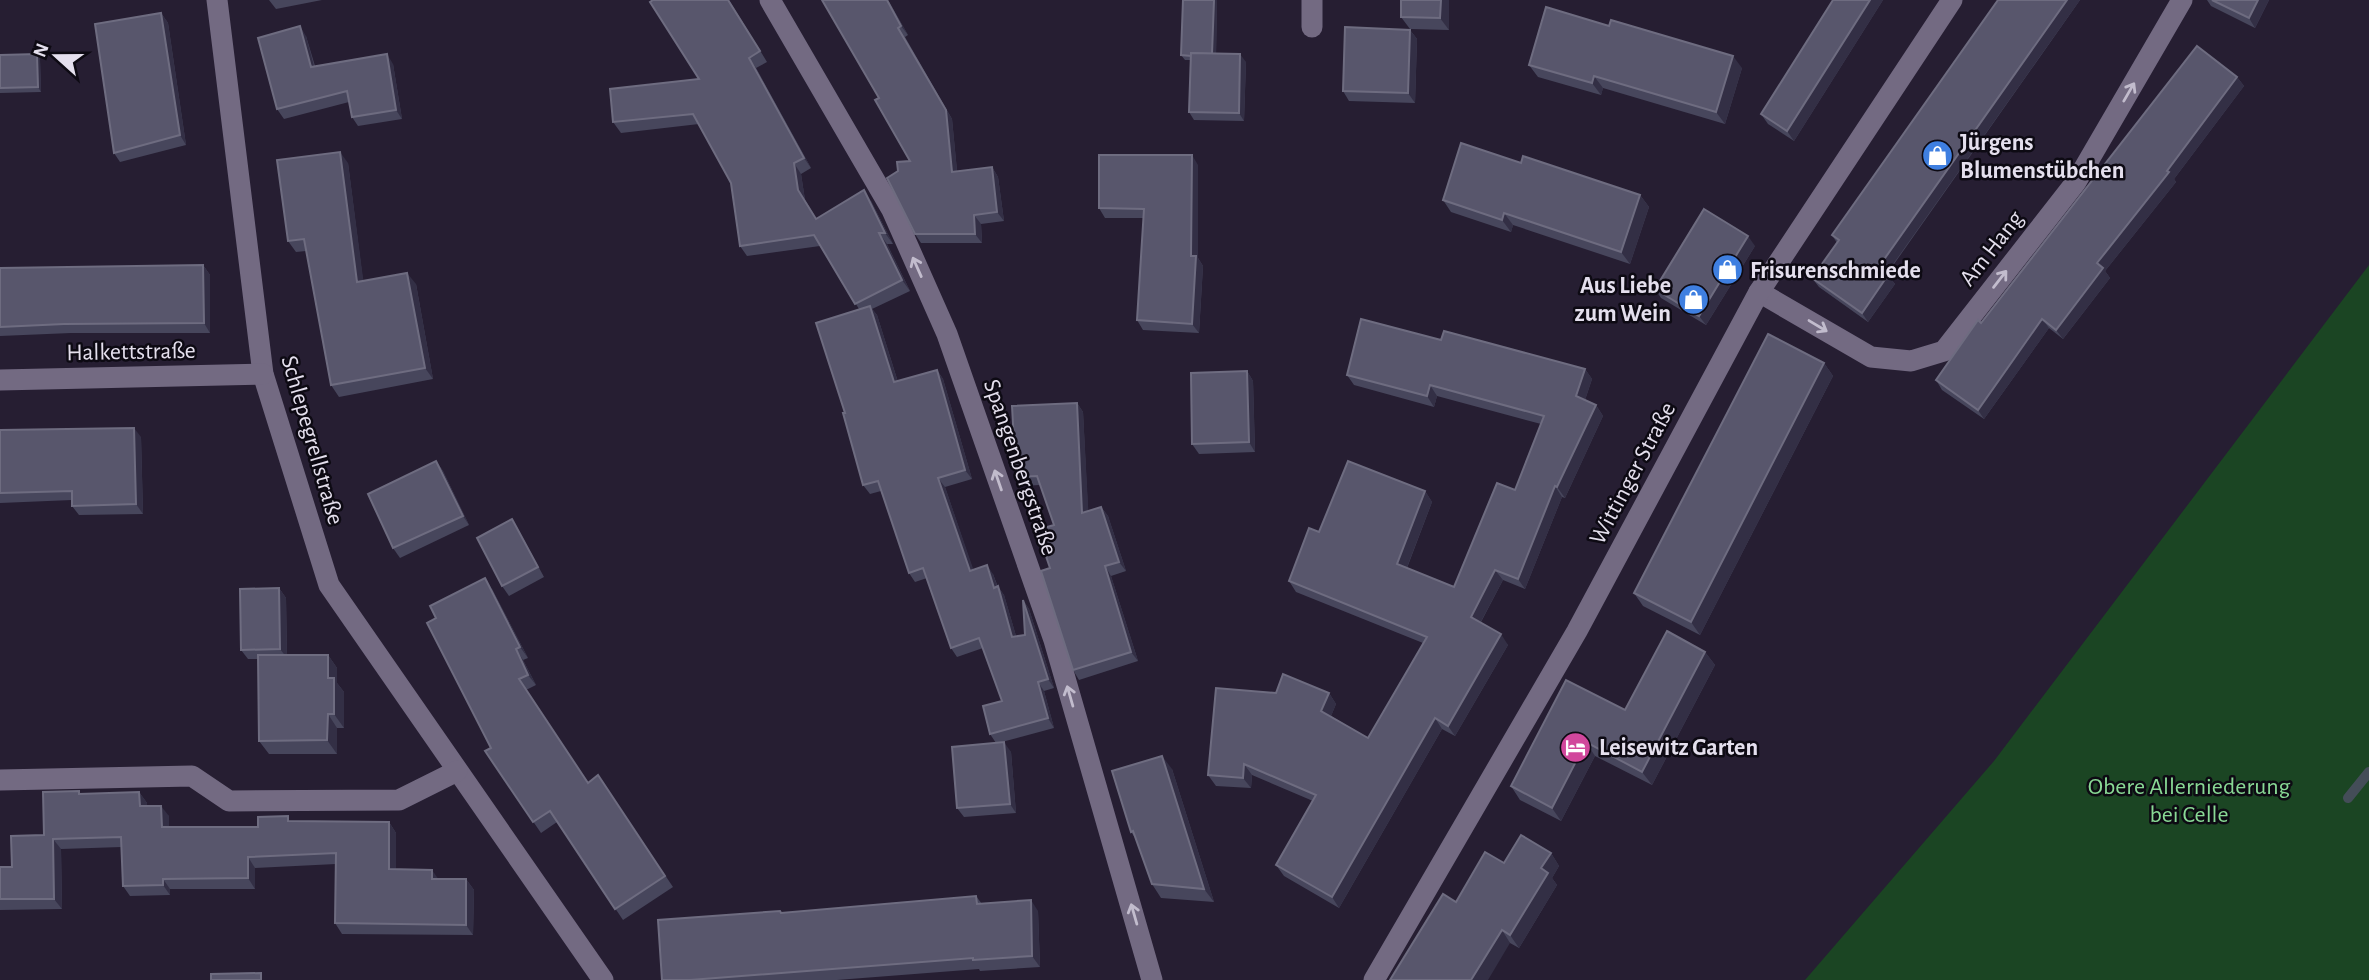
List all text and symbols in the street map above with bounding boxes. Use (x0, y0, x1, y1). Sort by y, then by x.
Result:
north arrow (21, 21, 91, 91)
text: N (30, 41, 53, 60)
one-way arrow (2122, 82, 2136, 102)
place label: Jürgens Blumenstübchen (1960, 131, 2124, 183)
shop icon: Jürgens Blumenstübchen (1920, 139, 1954, 173)
street label: Am Hang (1955, 206, 2028, 291)
shop icon: Frisurenschmiede (1710, 253, 1744, 287)
one-way arrow (910, 257, 923, 279)
place label: Frisurenschmiede (1750, 259, 1921, 283)
one-way arrow (1993, 270, 2008, 289)
place label: Aus Liebe zum Wein (1575, 274, 1671, 326)
shop icon: Aus Liebe zum Wein (1677, 282, 1711, 316)
one-way arrow (1807, 320, 1827, 334)
street label: Halkettstraße (66, 339, 196, 365)
street label: Schlepegrellstraße (276, 353, 348, 527)
street label: Spangenbergstraße (979, 376, 1061, 558)
street label: Wittinger Straße (1585, 398, 1680, 548)
one-way arrow (991, 469, 1004, 491)
one-way arrow (1063, 685, 1076, 707)
hotel icon: Leisewitz Garten (1559, 730, 1593, 764)
place label: Leisewitz Garten (1599, 736, 1758, 760)
park label: Obere Allerniederung bei Celle (2088, 775, 2291, 827)
one-way arrow (1126, 903, 1139, 925)

